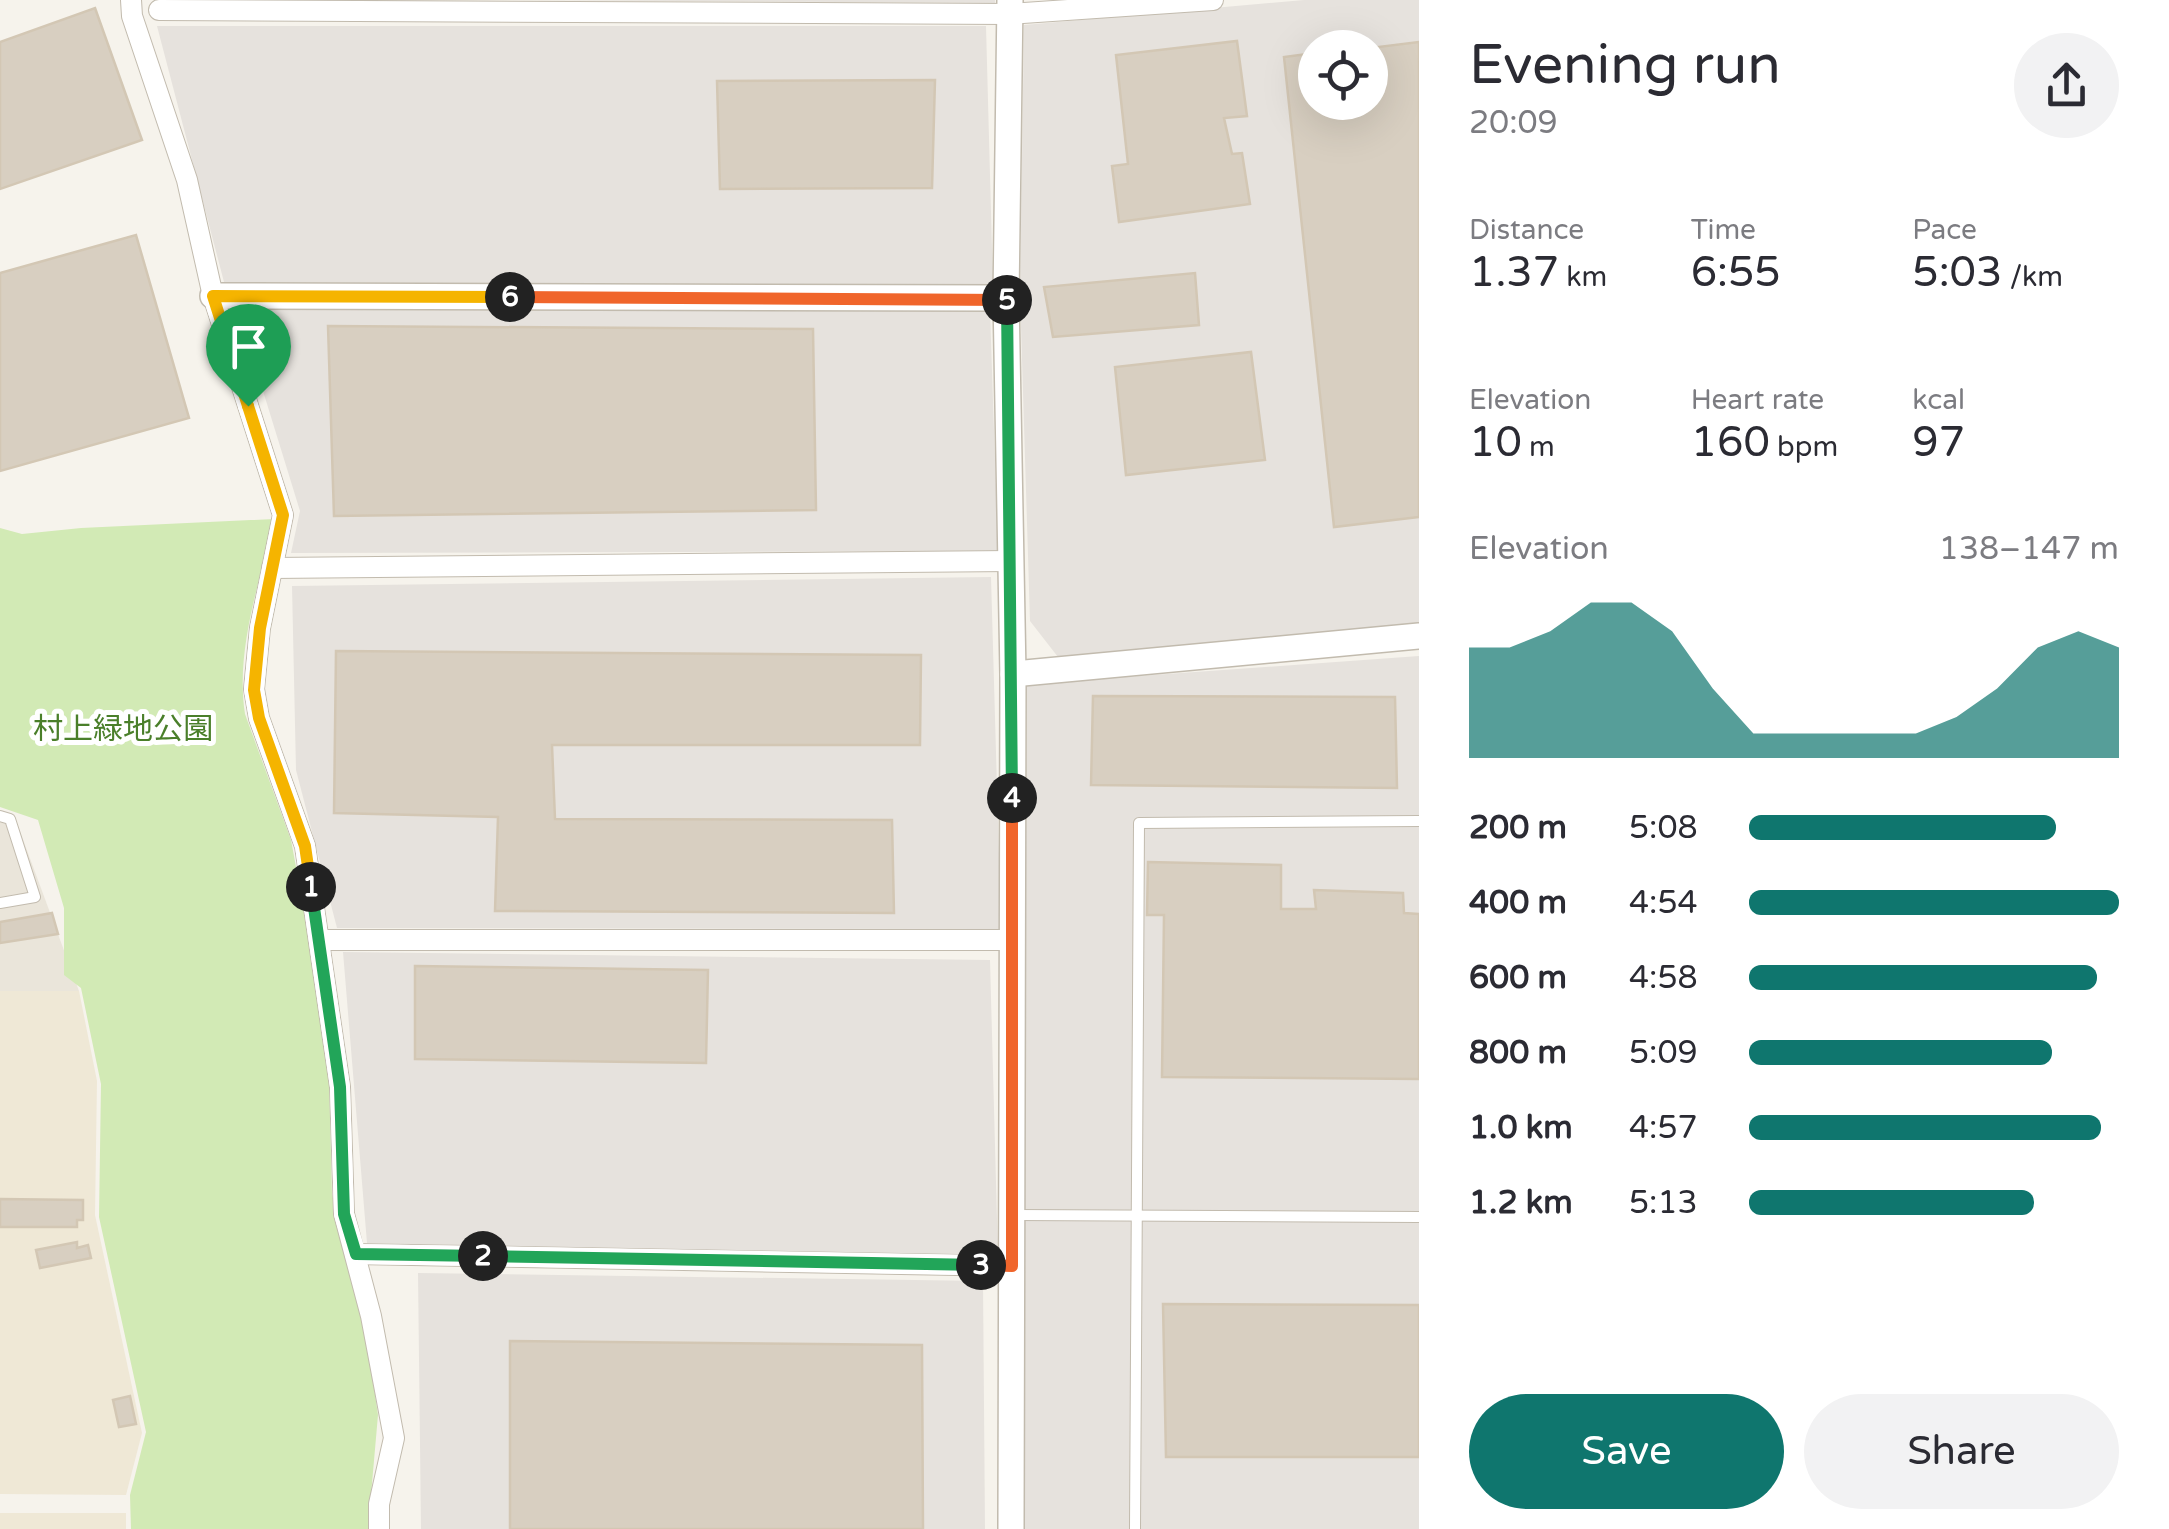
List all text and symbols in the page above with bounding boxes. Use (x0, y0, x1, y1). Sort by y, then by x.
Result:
map controls (1298, 30, 1388, 120)
button: locate (1298, 30, 1388, 120)
text: Evening run (1469, 33, 1781, 99)
button: share (2014, 33, 2119, 138)
text: 20:09 (1469, 104, 1558, 142)
text: Distance (1469, 213, 1584, 247)
text: Time (1691, 213, 1756, 247)
text: Pace (1912, 213, 1977, 247)
text: 1.37 (1469, 247, 1559, 298)
text: 6:55 (1691, 247, 1781, 298)
text: 5:03 (1912, 247, 2002, 298)
text: km (1559, 260, 1607, 294)
text: /km (2002, 260, 2063, 294)
pin: 6 (485, 272, 535, 322)
pin: 5 (982, 275, 1032, 325)
text: 6 (501, 280, 519, 314)
text: 5 (998, 283, 1016, 317)
pin (206, 304, 291, 407)
icon: arrive (221, 319, 276, 374)
text: Elevation (1469, 383, 1591, 417)
text: Heart rate (1691, 383, 1824, 417)
text: kcal (1912, 383, 1965, 417)
text: 10 (1469, 417, 1522, 468)
text: 160 (1691, 417, 1770, 468)
text: 97 (1912, 417, 1965, 468)
text: m (1522, 430, 1555, 464)
text: bpm (1770, 430, 1838, 464)
text: Elevation (1469, 530, 1609, 568)
text: 138–147 m (1939, 530, 2119, 568)
park label: 村上緑地公園 (33, 711, 213, 748)
pin: 4 (987, 773, 1037, 823)
text: 4 (1003, 781, 1021, 815)
text: 200 m (1469, 809, 1567, 847)
text: 5:08 (1629, 809, 1698, 847)
pin: 1 (286, 862, 336, 912)
text: 1 (302, 870, 320, 904)
text: 400 m (1469, 884, 1567, 922)
text: 4:54 (1629, 884, 1698, 922)
text: 600 m (1469, 959, 1567, 997)
text: 4:58 (1629, 959, 1698, 997)
text: 800 m (1469, 1034, 1567, 1072)
text: 5:09 (1629, 1034, 1698, 1072)
text: 1.0 km (1469, 1109, 1573, 1147)
text: 4:57 (1629, 1109, 1698, 1147)
text: 1.2 km (1469, 1184, 1573, 1222)
text: 5:13 (1629, 1184, 1698, 1222)
pin: 2 (458, 1231, 508, 1281)
text: 2 (474, 1239, 492, 1273)
pin: 3 (956, 1240, 1006, 1290)
text: 3 (972, 1248, 990, 1282)
button: Save (1469, 1394, 1784, 1509)
button: Share (1804, 1394, 2119, 1509)

